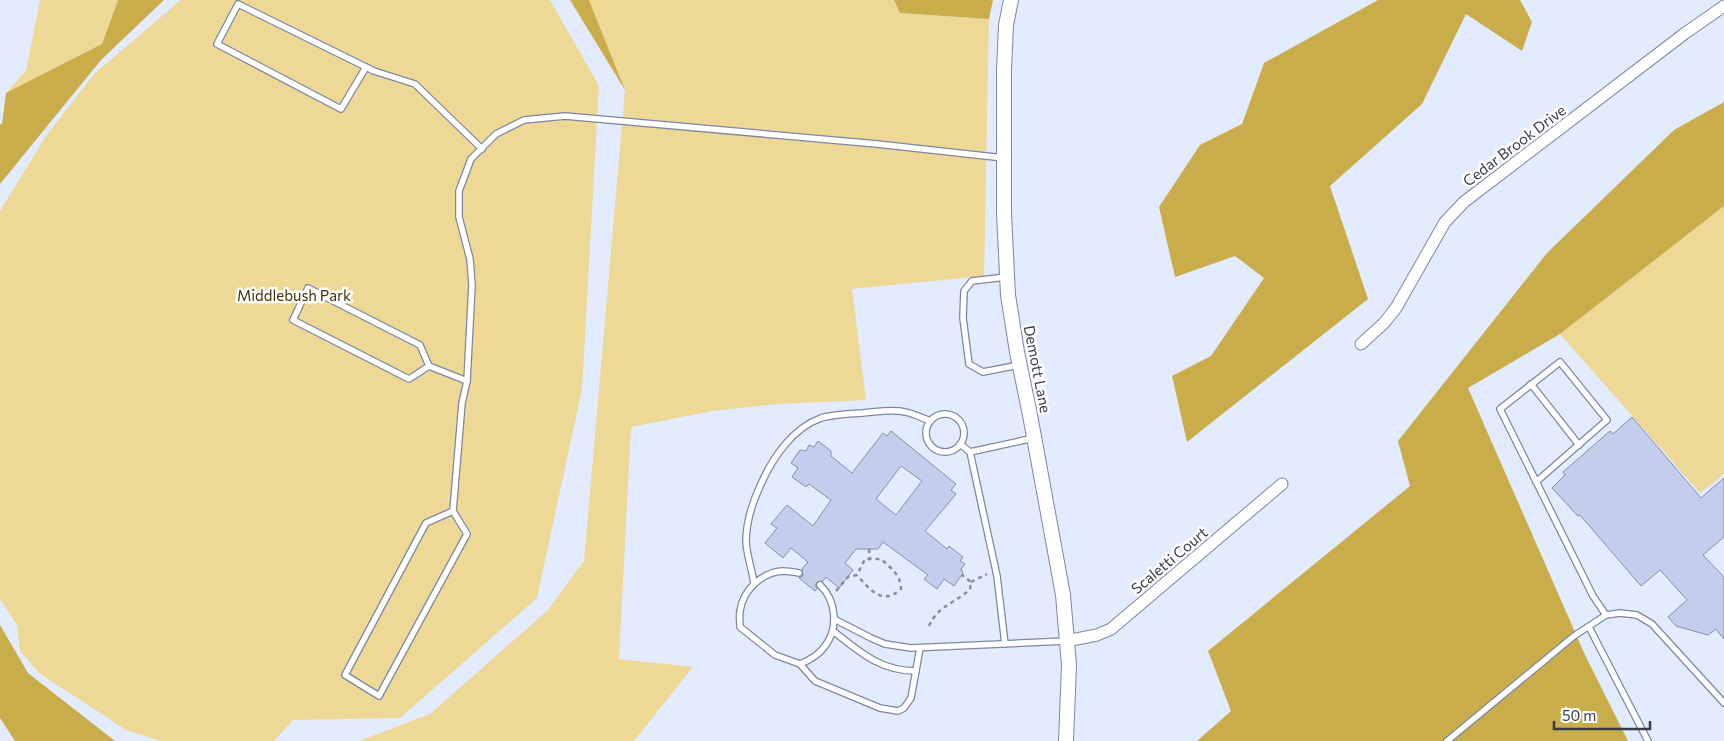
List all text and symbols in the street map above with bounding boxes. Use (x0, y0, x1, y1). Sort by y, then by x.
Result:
street label: Cedar Brook Drive (1459, 100, 1569, 190)
park label: Middlebush Park (237, 286, 351, 304)
street label: Demott Lane (1021, 324, 1055, 414)
street label: Scaletti Court (1127, 523, 1211, 597)
scale bar (1554, 698, 1650, 730)
text: 50 m (1562, 706, 1596, 724)

